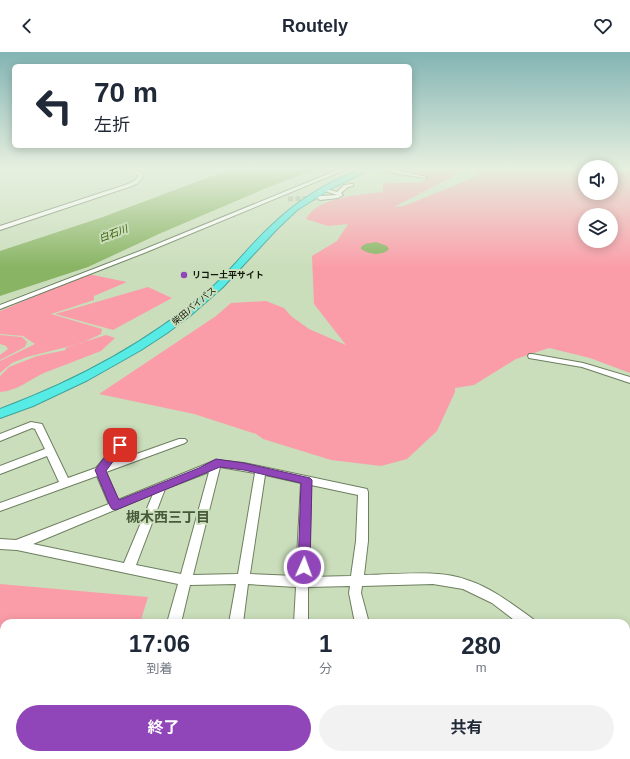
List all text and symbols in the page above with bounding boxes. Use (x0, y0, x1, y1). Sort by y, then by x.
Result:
icon: back (16, 15, 38, 37)
icon: heart (592, 15, 614, 37)
text: Routely (282, 16, 348, 36)
text: 70 m (94, 77, 158, 108)
icon: left (28, 80, 80, 132)
text: 左折 (94, 115, 130, 135)
map controls (578, 160, 618, 248)
button: sound (578, 160, 618, 200)
button: layers (578, 208, 618, 248)
water label: 白石川 (97, 223, 130, 244)
marker: リコー土平サイト (179, 270, 189, 280)
place label: リコー土平サイト (192, 270, 264, 280)
street label: 柴田バイパス (170, 285, 218, 327)
pin (103, 428, 137, 462)
icon: arrive (109, 434, 131, 456)
district label: 槻木西三丁目 (126, 509, 210, 525)
position arrow (283, 546, 325, 588)
text: 17:06 (129, 630, 190, 657)
text: 1 (319, 630, 332, 657)
text: 280 (461, 632, 501, 659)
text: m (476, 660, 487, 675)
text: 到着 (146, 661, 173, 676)
text: 分 (319, 661, 332, 676)
button: 終了 (16, 705, 311, 751)
button: 共有 (319, 705, 614, 751)

